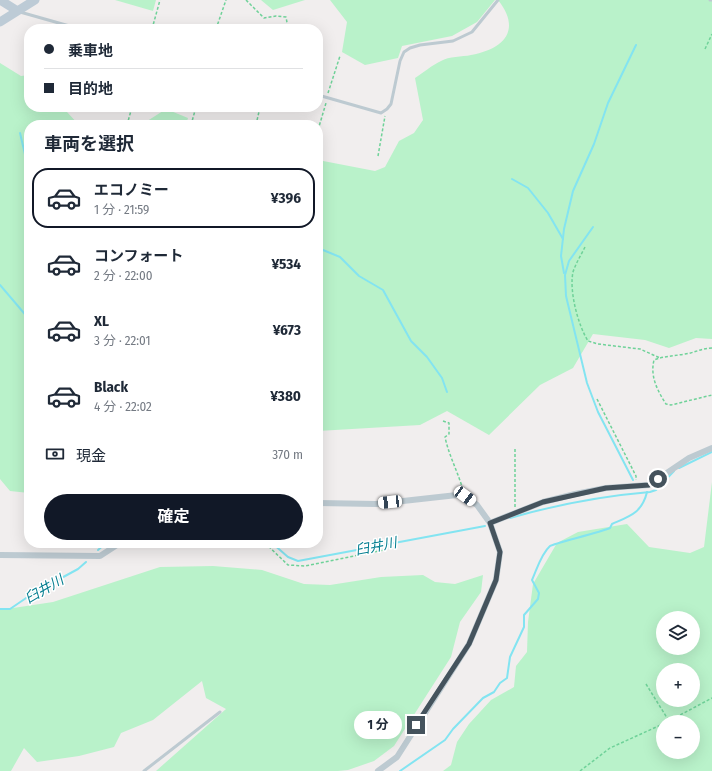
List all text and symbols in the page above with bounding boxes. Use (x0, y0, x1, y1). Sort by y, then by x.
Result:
text: 乗車地 (68, 42, 113, 60)
text: 目的地 (68, 80, 113, 98)
text: 車両を選択 (44, 133, 134, 155)
icon: car (46, 180, 82, 216)
text: エコノミー (94, 181, 169, 199)
text: ¥396 (271, 189, 301, 207)
text: 1 分 · 21:59 (94, 202, 149, 217)
icon: car (46, 246, 82, 282)
text: コンフォート (94, 247, 184, 265)
text: ¥534 (271, 255, 301, 273)
text: 2 分 · 22:00 (94, 268, 152, 283)
icon: car (46, 312, 82, 348)
text: XL (94, 312, 109, 330)
text: ¥673 (273, 321, 301, 339)
text: 3 分 · 22:01 (94, 333, 151, 348)
icon: car (46, 378, 82, 414)
text: Black (94, 378, 128, 396)
text: ¥380 (270, 387, 301, 405)
text: 4 分 · 22:02 (94, 399, 152, 414)
icon: cash (44, 443, 66, 465)
text: 現金 (76, 447, 106, 465)
text: 370 m (272, 447, 303, 462)
route start (649, 470, 667, 488)
car (452, 484, 478, 508)
button: 確定 (44, 494, 303, 540)
car (377, 495, 403, 509)
water label: 臼井川 (354, 534, 400, 559)
water label: 臼井川 (22, 571, 68, 607)
map controls (656, 611, 700, 759)
button: layers (656, 611, 700, 655)
button: + (656, 663, 700, 707)
callout: 1 分 (354, 711, 402, 739)
button: − (656, 715, 700, 759)
route end (407, 716, 425, 734)
text: 1 分 (367, 717, 389, 732)

